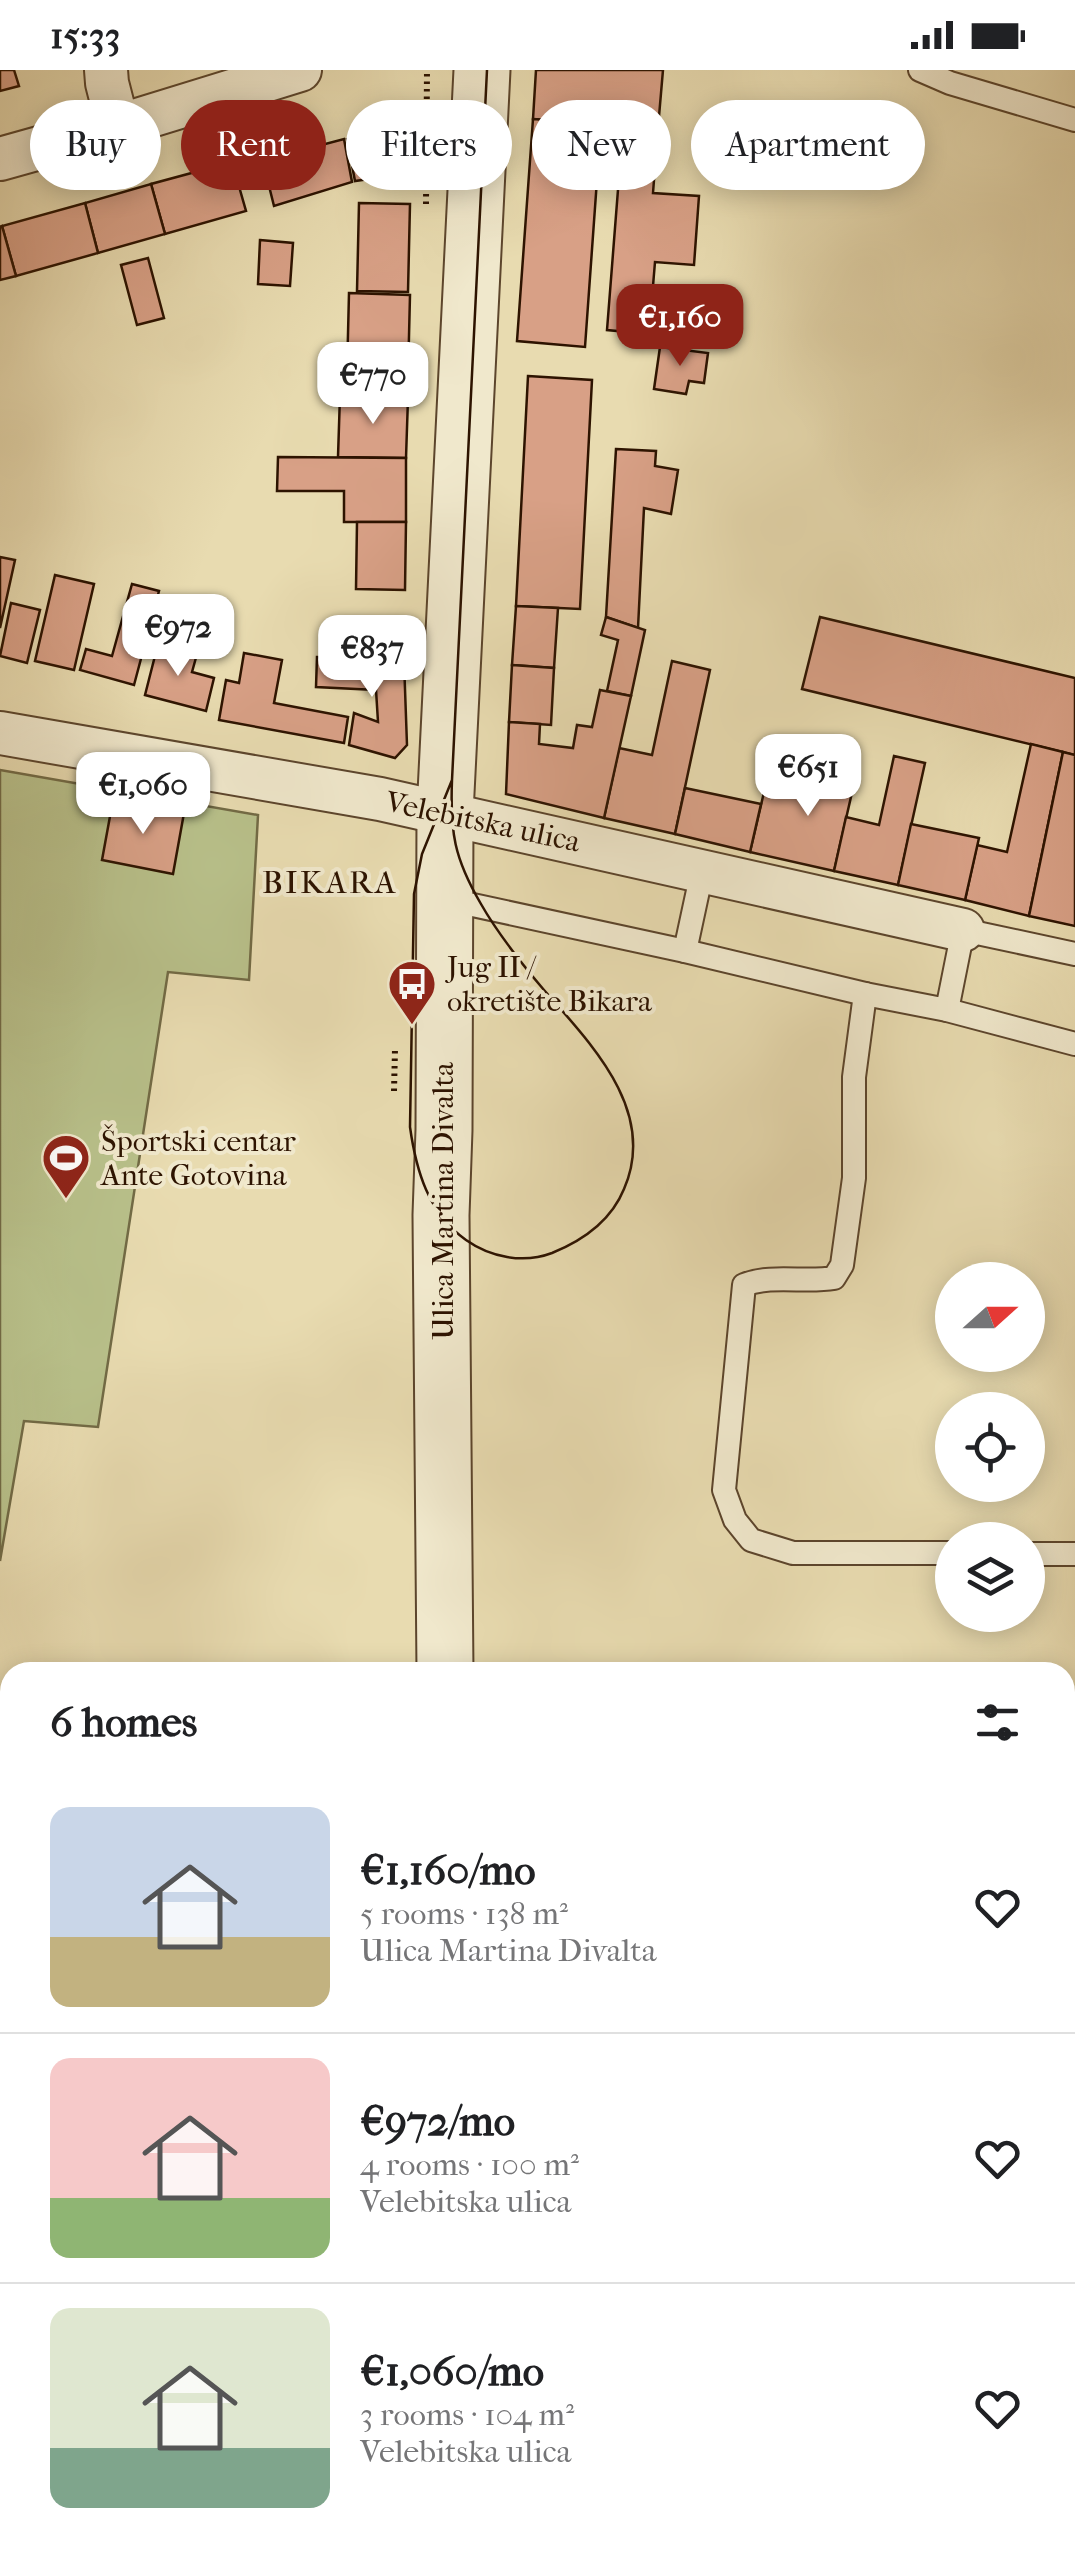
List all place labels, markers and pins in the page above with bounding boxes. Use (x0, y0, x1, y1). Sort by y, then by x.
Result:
pin: €1,160 (599, 284, 761, 369)
pin: €770 (314, 342, 432, 427)
pin: €972 (119, 594, 237, 679)
pin: €837 (313, 615, 431, 700)
pin: €651 (749, 734, 867, 819)
pin: €1,060 (62, 752, 224, 837)
place label: Jug II / okretište Bikara (445, 950, 653, 1019)
bus stop icon: Jug II / okretište Bikara (386, 958, 438, 1026)
place label: Športski centar Ante Gotovina (100, 1124, 296, 1193)
sports icon: Športski centar Ante Gotovina (40, 1132, 92, 1200)

